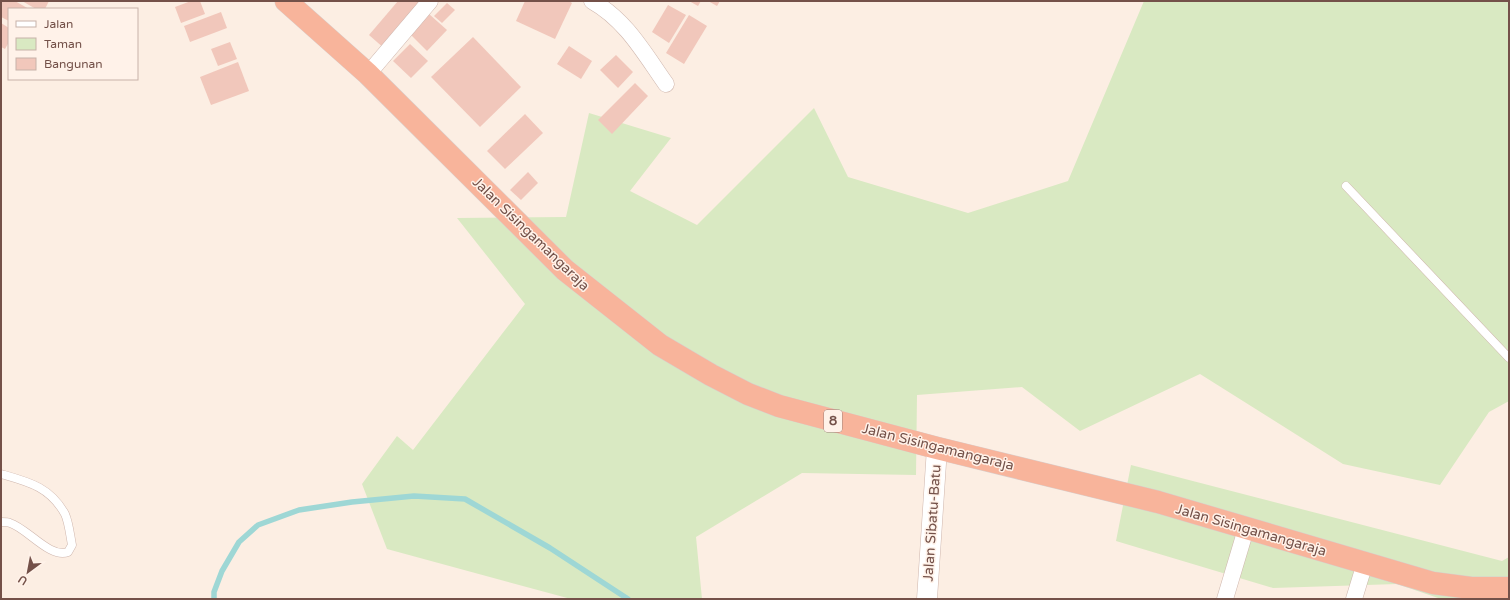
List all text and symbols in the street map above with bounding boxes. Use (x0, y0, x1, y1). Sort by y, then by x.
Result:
legend (8, 8, 138, 80)
text: Jalan (44, 17, 73, 31)
text: Taman (44, 37, 82, 51)
text: Bangunan (44, 57, 103, 71)
street label: Jalan Sisingamangaraja (469, 174, 593, 294)
road number: 8 (824, 410, 842, 432)
street label: Jalan Sisingamangaraja (860, 420, 1016, 474)
street label: Jalan Sibatu-Batu (919, 464, 945, 582)
street label: Jalan Sisingamangaraja (1174, 500, 1328, 560)
north arrow (8, 552, 48, 592)
text: U (16, 572, 30, 588)

